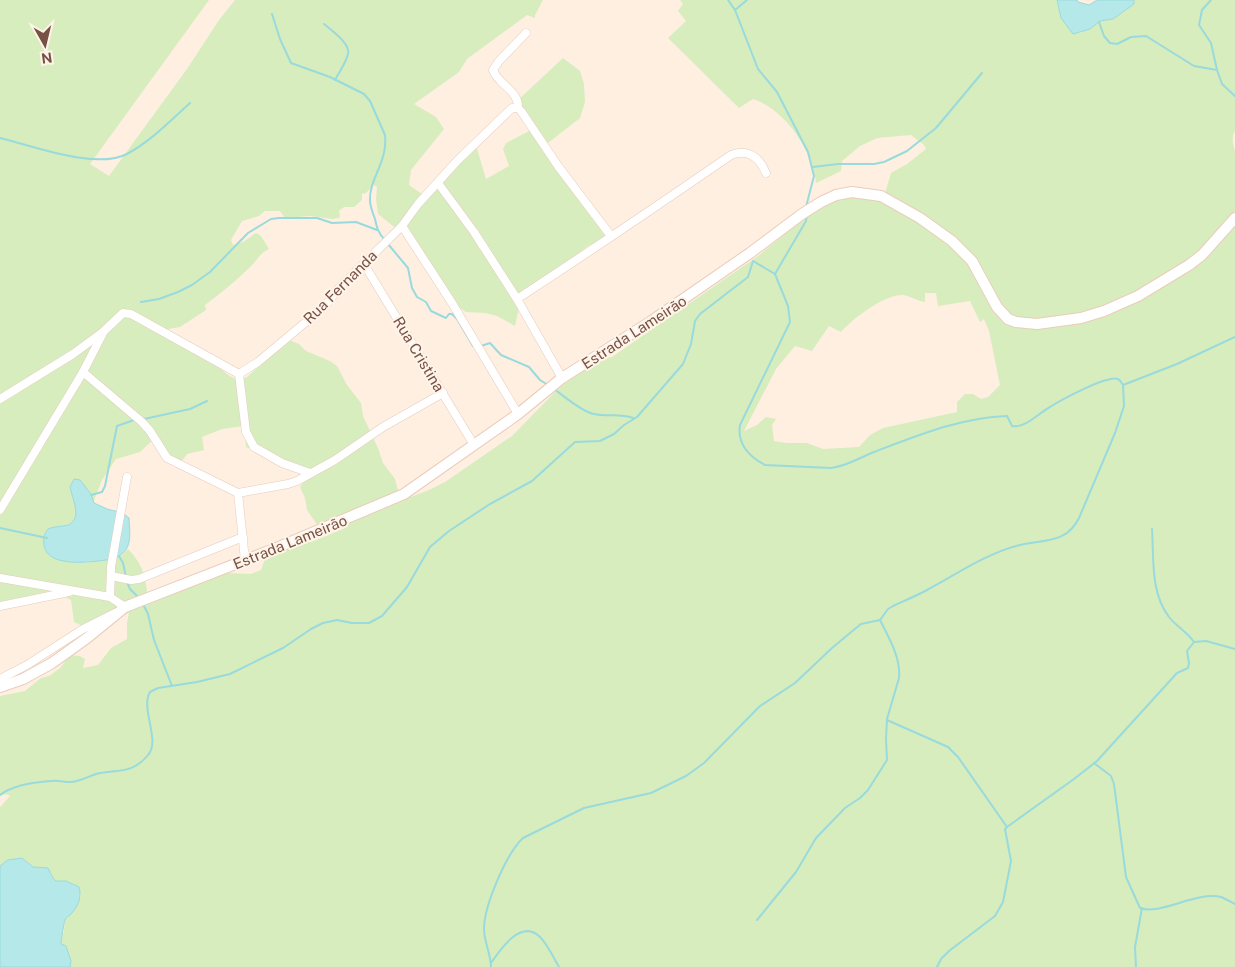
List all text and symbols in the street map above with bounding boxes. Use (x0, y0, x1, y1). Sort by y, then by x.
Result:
north arrow (20, 20, 70, 70)
text: N (40, 49, 53, 67)
street label: Rua Fernanda (300, 247, 380, 327)
street label: Estrada Lameirão (578, 292, 690, 372)
street label: Rua Cristina (390, 313, 448, 395)
street label: Estrada Lameirão (230, 511, 350, 573)

